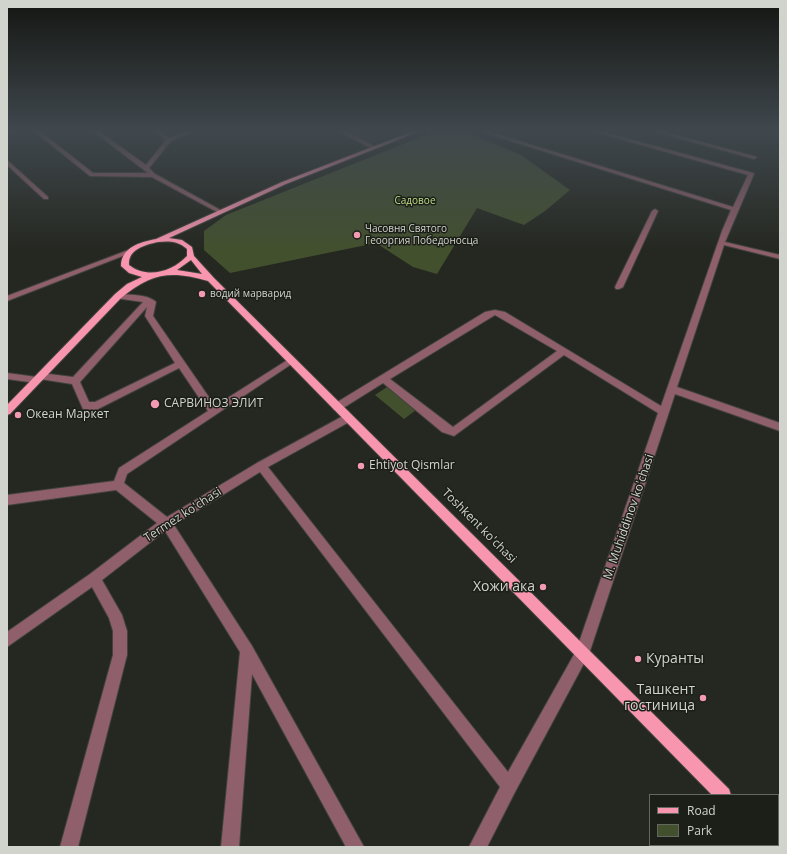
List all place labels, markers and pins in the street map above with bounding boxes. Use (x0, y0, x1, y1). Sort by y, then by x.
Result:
place label: Часовня Святого Геооргия Победоносца (365, 223, 478, 246)
marker: Часовня Святого Геооргия Победоносца (352, 230, 362, 240)
place label: водий марварид (210, 288, 291, 300)
marker: водий марварид (197, 289, 207, 299)
place label: САРВИНОЗ ЭЛИТ (164, 397, 263, 411)
marker: САРВИНОЗ ЭЛИТ (149, 398, 161, 410)
place label: Океан Маркет (26, 408, 109, 422)
marker: Океан Маркет (13, 410, 23, 420)
place label: Ehtiyot Qismlar (369, 459, 455, 473)
marker: Ehtiyot Qismlar (356, 461, 366, 471)
place label: Хожи ака (473, 579, 535, 595)
marker: Хожи ака (538, 582, 548, 592)
place label: Куранты (646, 651, 704, 667)
marker: Куранты (633, 654, 643, 664)
place label: Ташкент гостиница (624, 682, 695, 714)
marker: Ташкент гостиница (698, 693, 708, 703)

